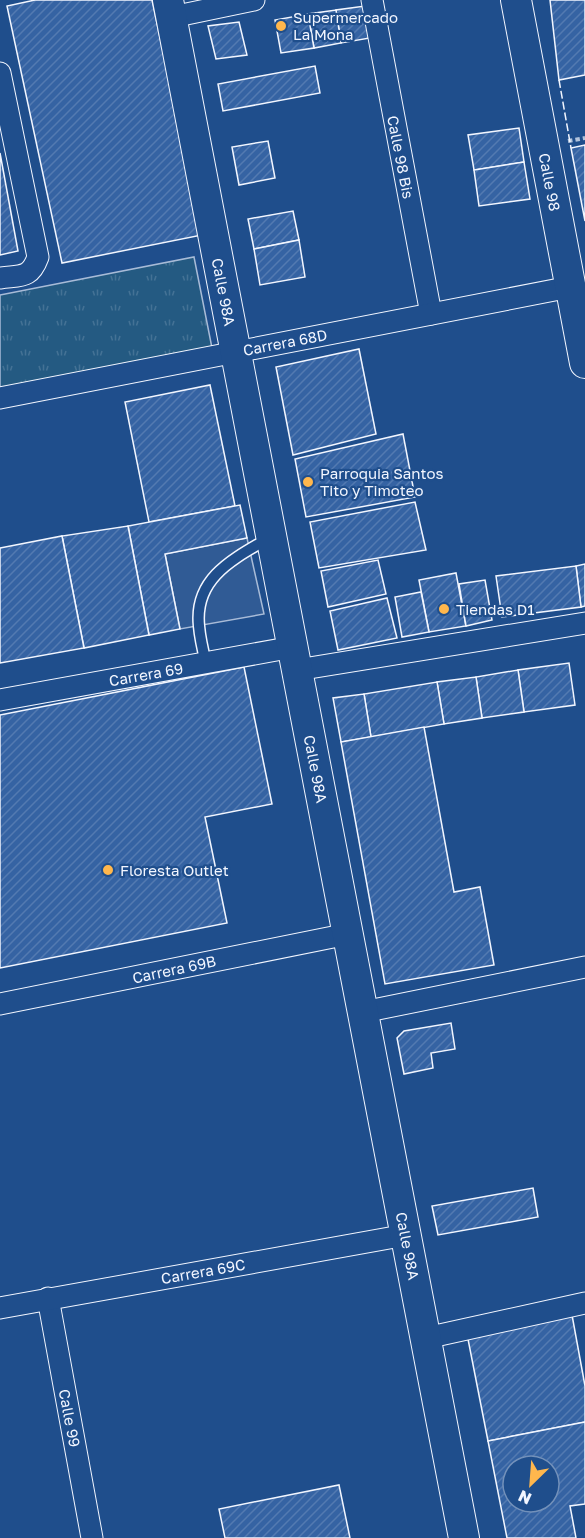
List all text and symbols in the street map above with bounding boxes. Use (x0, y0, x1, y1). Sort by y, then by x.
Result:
place label: Supermercado La Mona (293, 8, 398, 43)
marker: Supermercado La Mona (274, 19, 288, 33)
street label: Calle 98 Bis (384, 114, 418, 200)
street label: Calle 98 (536, 151, 564, 213)
street label: Calle 98A (209, 256, 239, 328)
street label: Carrera 68D (241, 325, 329, 359)
place label: Parroquia Santos Tito y Timoteo (320, 464, 443, 499)
marker: Parroquia Santos Tito y Timoteo (301, 475, 315, 489)
place label: Tiendas D1 (456, 600, 534, 618)
marker: Tiendas D1 (437, 602, 451, 616)
street label: Carrera 69 (107, 659, 185, 689)
street label: Calle 98A (301, 733, 331, 805)
place label: Floresta Outlet (120, 861, 229, 879)
marker: Floresta Outlet (101, 863, 115, 877)
street label: Carrera 69B (131, 951, 217, 987)
street label: Calle 98A (393, 1210, 423, 1282)
street label: Carrera 69C (159, 1255, 247, 1287)
street label: Calle 99 (56, 1387, 84, 1449)
north arrow (501, 1454, 561, 1514)
text: N (515, 1486, 534, 1509)

